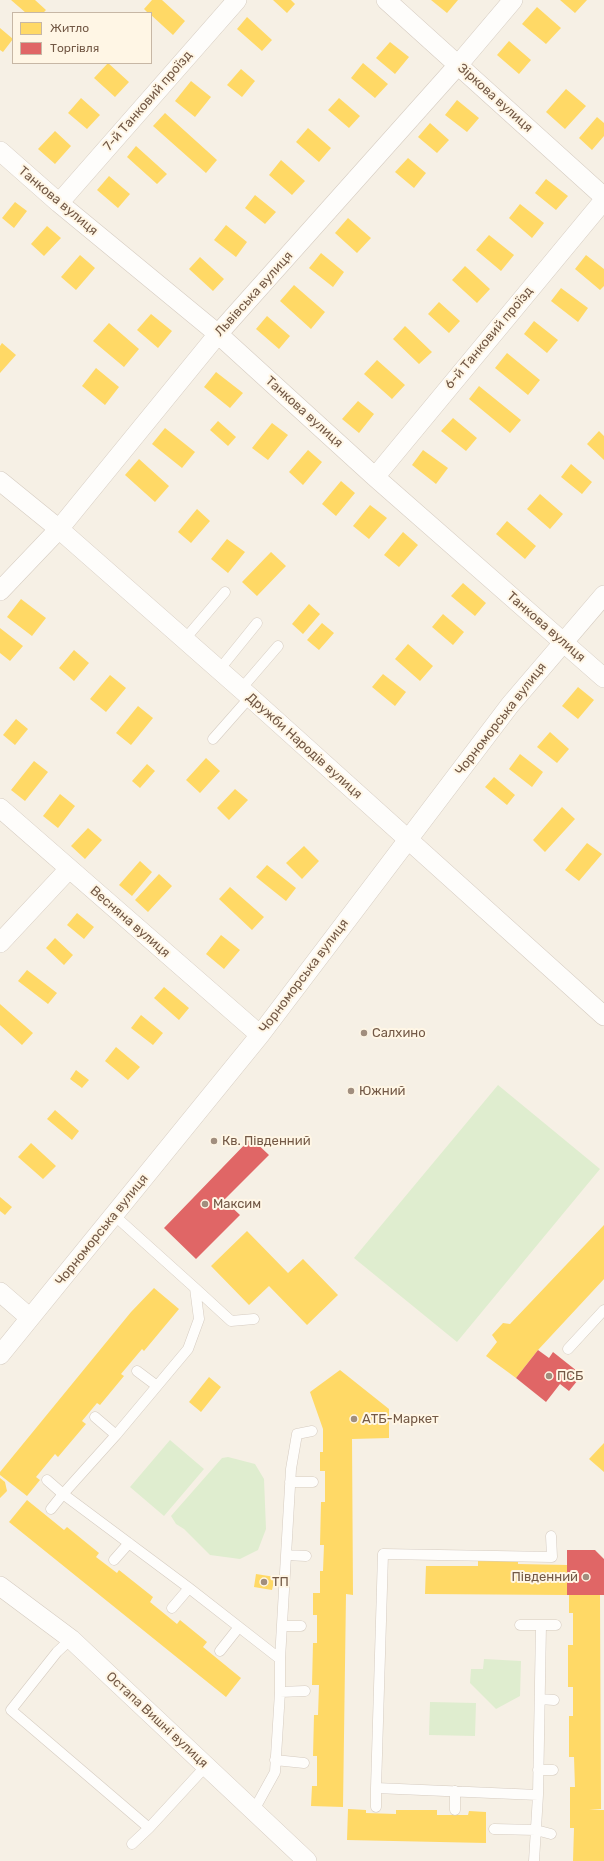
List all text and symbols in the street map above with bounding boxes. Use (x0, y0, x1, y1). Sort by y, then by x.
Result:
legend (12, 12, 152, 64)
text: Житло (50, 21, 89, 35)
text: Торгівля (50, 41, 99, 55)
street label: 7-й Танковий проїзд (100, 48, 196, 154)
street label: Зіркова вулиця (454, 60, 536, 136)
street label: Танкова вулиця (15, 163, 101, 239)
street label: Львівська вулиця (212, 248, 296, 340)
street label: 6-й Танковий проїзд (442, 284, 536, 392)
street label: Танкова вулиця (262, 373, 346, 451)
street label: Танкова вулиця (504, 589, 588, 665)
street label: Чорноморська вулиця (452, 660, 550, 778)
street label: Дружби Народів вулиця (243, 690, 365, 802)
street label: Весняна вулиця (87, 883, 173, 961)
street label: Чорноморська вулиця (256, 916, 352, 1036)
place label: Салхино (372, 1025, 426, 1041)
marker: Салхино (359, 1028, 369, 1038)
place label: Южний (359, 1083, 406, 1099)
marker: Южний (346, 1086, 356, 1096)
place label: Кв. Південний (222, 1133, 311, 1149)
marker: Кв. Південний (209, 1136, 219, 1146)
street label: Чорноморська вулиця (52, 1171, 152, 1289)
place label: Максим (213, 1196, 261, 1212)
marker: Максим (200, 1199, 210, 1209)
place label: ПСБ (557, 1368, 583, 1384)
marker: ПСБ (544, 1371, 554, 1381)
place label: АТБ-Маркет (362, 1411, 439, 1427)
marker: АТБ-Маркет (349, 1414, 359, 1424)
place label: Південний (512, 1569, 578, 1585)
marker: Південний (581, 1572, 591, 1582)
place label: ТП (272, 1574, 289, 1590)
marker: ТП (259, 1577, 269, 1587)
street label: Остапа Вишні вулиця (103, 1669, 211, 1771)

